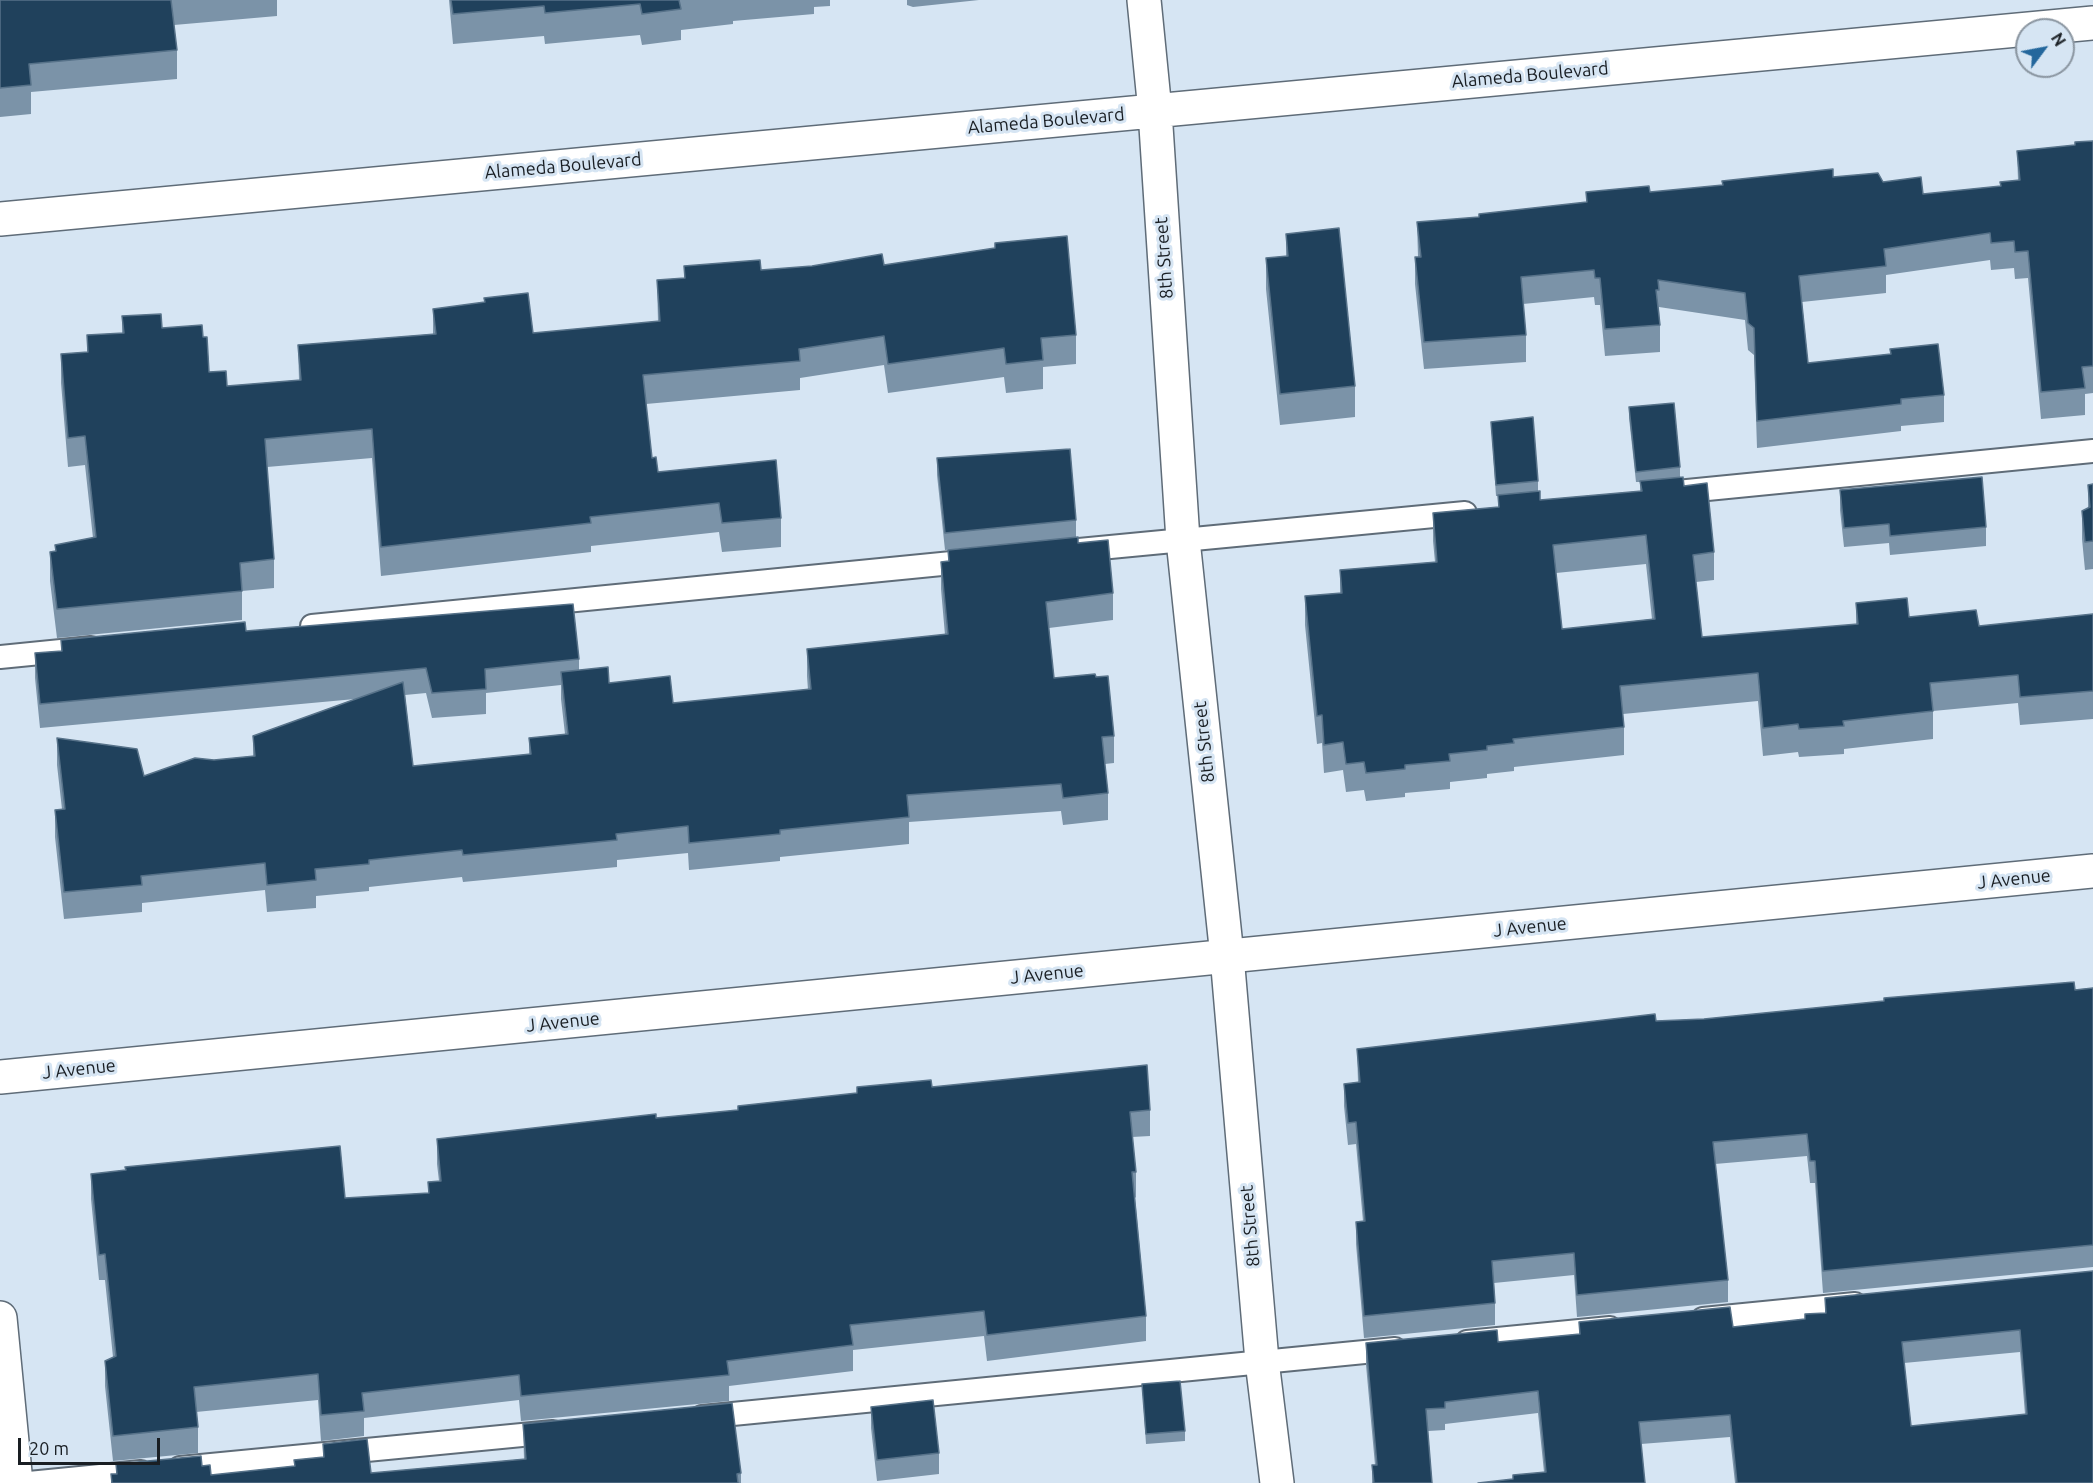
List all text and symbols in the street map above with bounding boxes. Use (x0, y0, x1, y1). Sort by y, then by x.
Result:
north arrow (2015, 18, 2075, 78)
text: N (2048, 30, 2069, 49)
street label: Alameda Boulevard (1451, 57, 1609, 93)
street label: Alameda Boulevard (967, 103, 1125, 139)
street label: Alameda Boulevard (484, 148, 642, 184)
street label: 8th Street (1150, 216, 1178, 300)
street label: 8th Street (1189, 700, 1219, 784)
street label: J Avenue (1976, 864, 2052, 894)
street label: J Avenue (1492, 912, 1568, 942)
street label: J Avenue (1009, 959, 1085, 989)
street label: J Avenue (525, 1007, 601, 1037)
street label: J Avenue (41, 1054, 117, 1084)
street label: 8th Street (1236, 1184, 1264, 1268)
scale bar (21, 1426, 164, 1464)
text: 20 m (29, 1438, 69, 1458)

